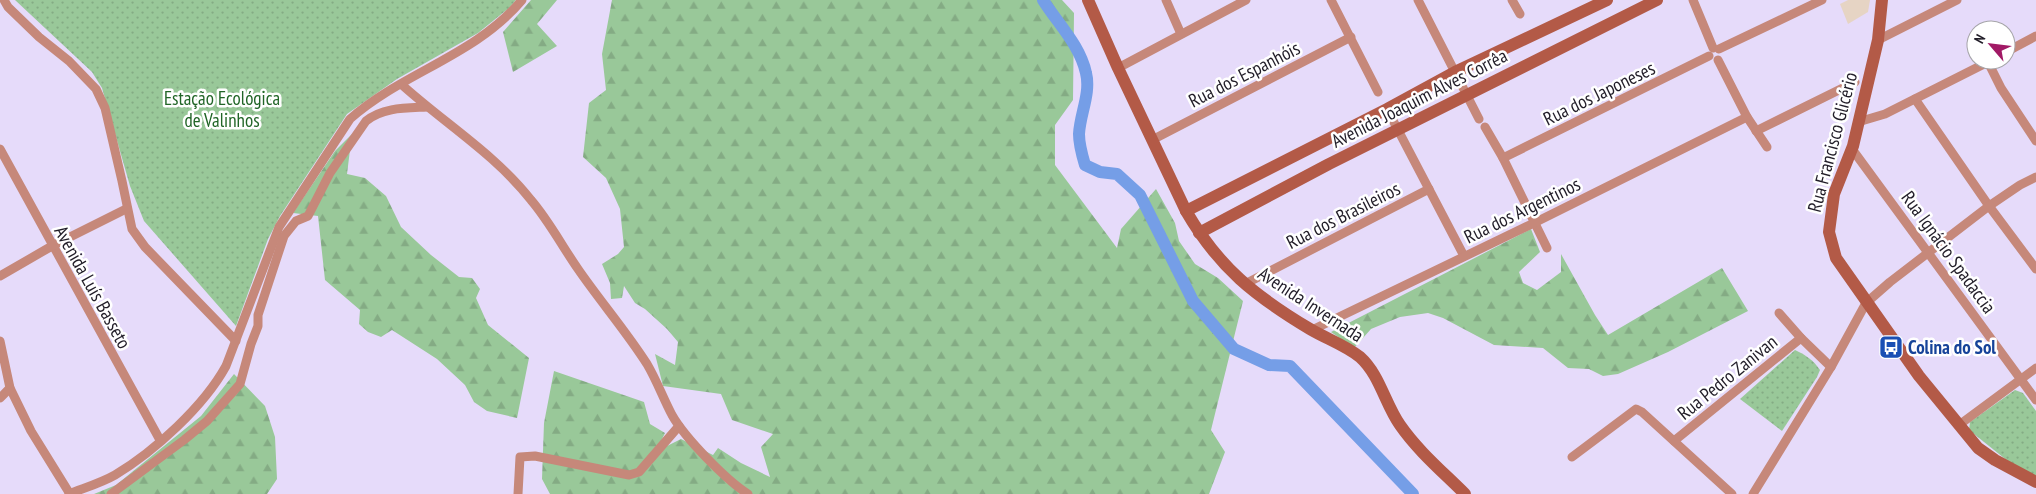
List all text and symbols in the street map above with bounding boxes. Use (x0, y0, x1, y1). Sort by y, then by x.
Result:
north arrow (1966, 20, 2016, 70)
text: N (1970, 31, 1989, 46)
street label: Rua dos Espanhóis (1184, 36, 1304, 112)
street label: Avenida Joaquim Alves Corrêa (1327, 43, 1511, 153)
street label: Rua dos Japoneses (1539, 56, 1659, 130)
street label: Rua Francisco Glicério (1802, 69, 1862, 215)
park label: Estação Ecológica de Valinhos (164, 86, 280, 132)
street label: Rua dos Argentinos (1460, 172, 1584, 248)
street label: Rua dos Brasileiros (1282, 176, 1404, 254)
street label: Rua Ignácio Spadaccia (1897, 186, 2001, 318)
street label: Avenida Luís Basseto (49, 221, 137, 353)
street label: Avenida Invernada (1254, 261, 1368, 347)
street label: Rua Pedro Zanivan (1672, 329, 1782, 425)
bus stop icon: Colina do Sol (1878, 334, 1904, 360)
place label: Colina do Sol (1908, 335, 1996, 359)

